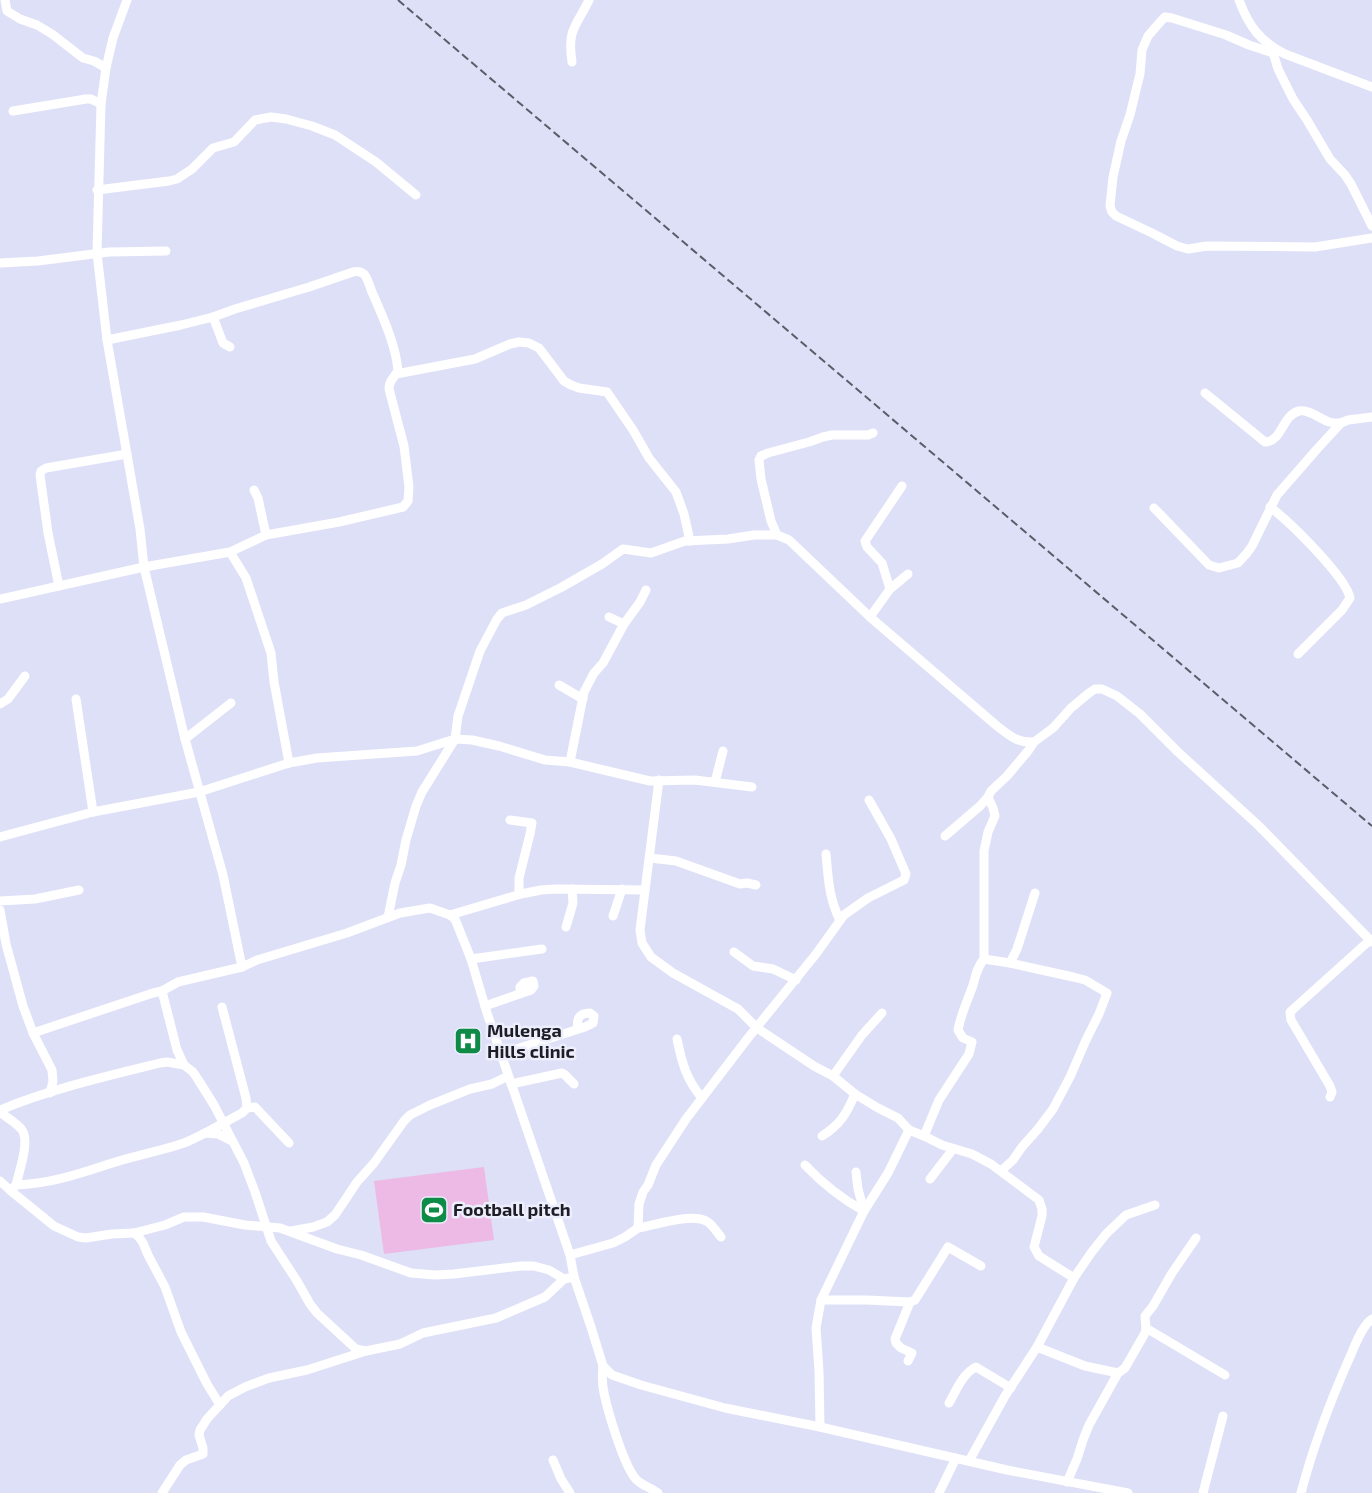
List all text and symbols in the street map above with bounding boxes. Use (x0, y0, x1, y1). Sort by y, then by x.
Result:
place label: Mulenga Hills clinic (487, 1019, 575, 1062)
hospital icon: Mulenga Hills clinic (453, 1026, 483, 1056)
sports icon: Football pitch (419, 1195, 449, 1225)
place label: Football pitch (453, 1198, 571, 1220)

